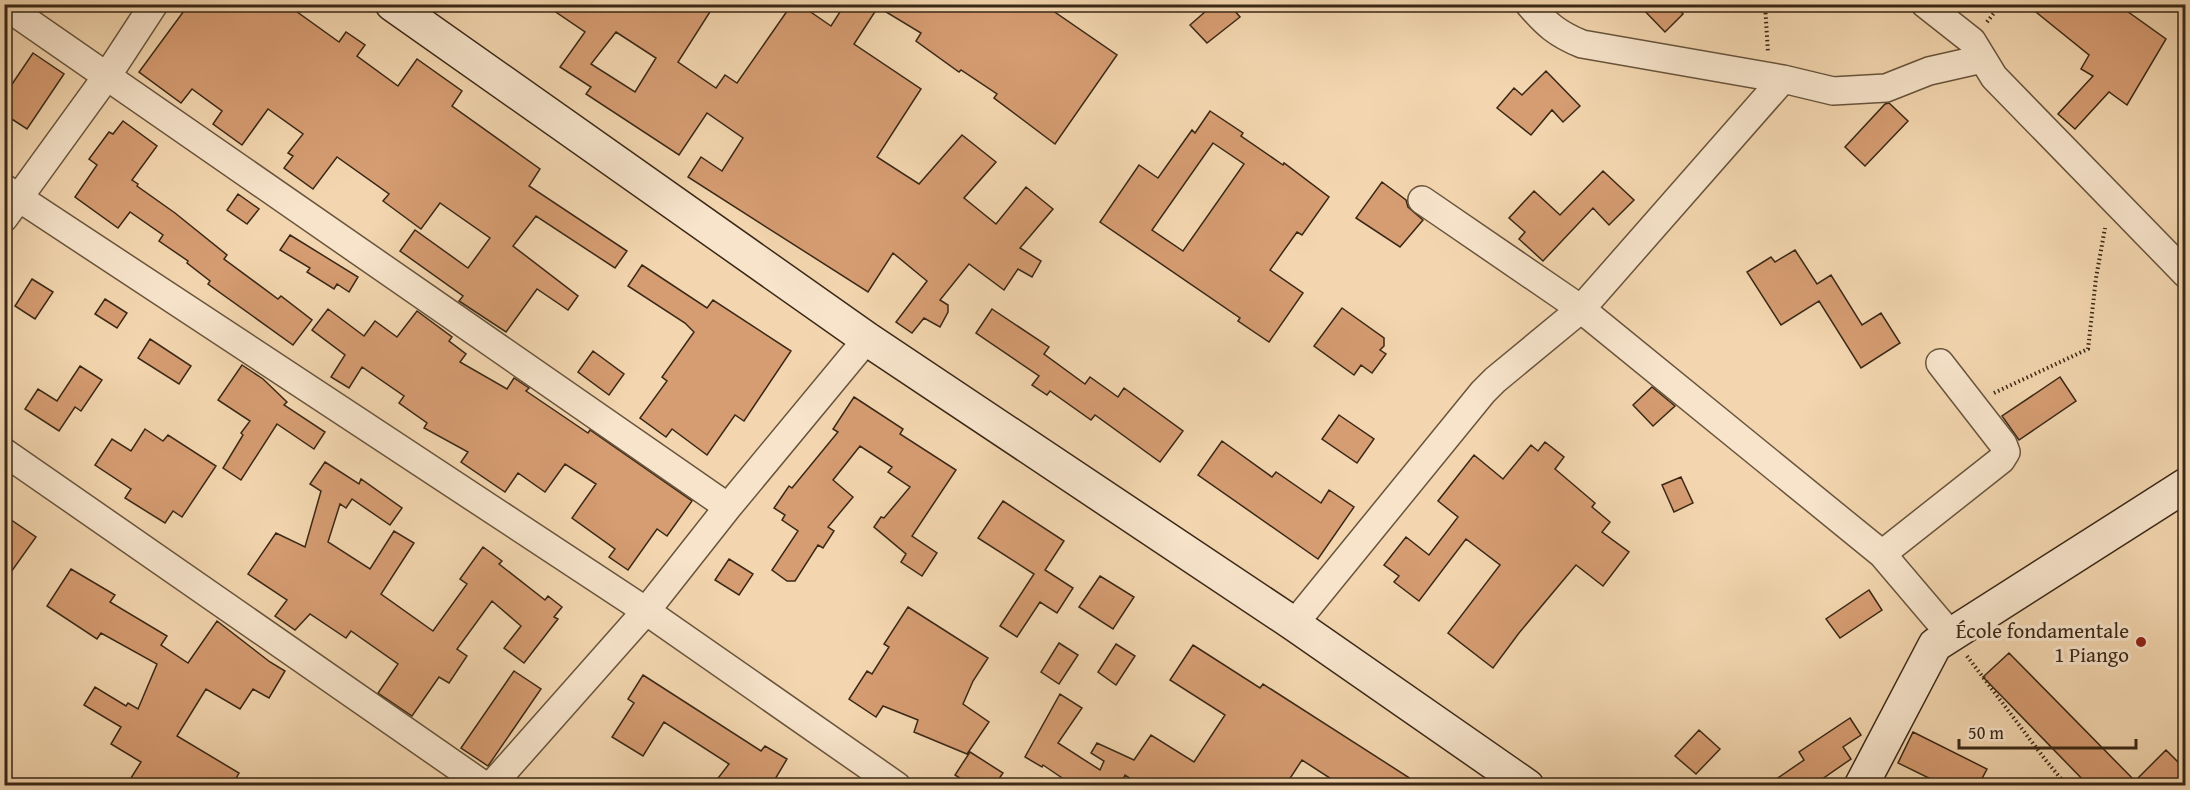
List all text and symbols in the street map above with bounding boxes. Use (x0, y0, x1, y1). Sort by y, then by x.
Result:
place label: École fondamentale 1 Piango (1956, 615, 2129, 670)
marker: École fondamentale 1 Piango (2134, 635, 2148, 649)
scale bar (1959, 712, 2136, 750)
text: 50 m (1968, 719, 2004, 746)

